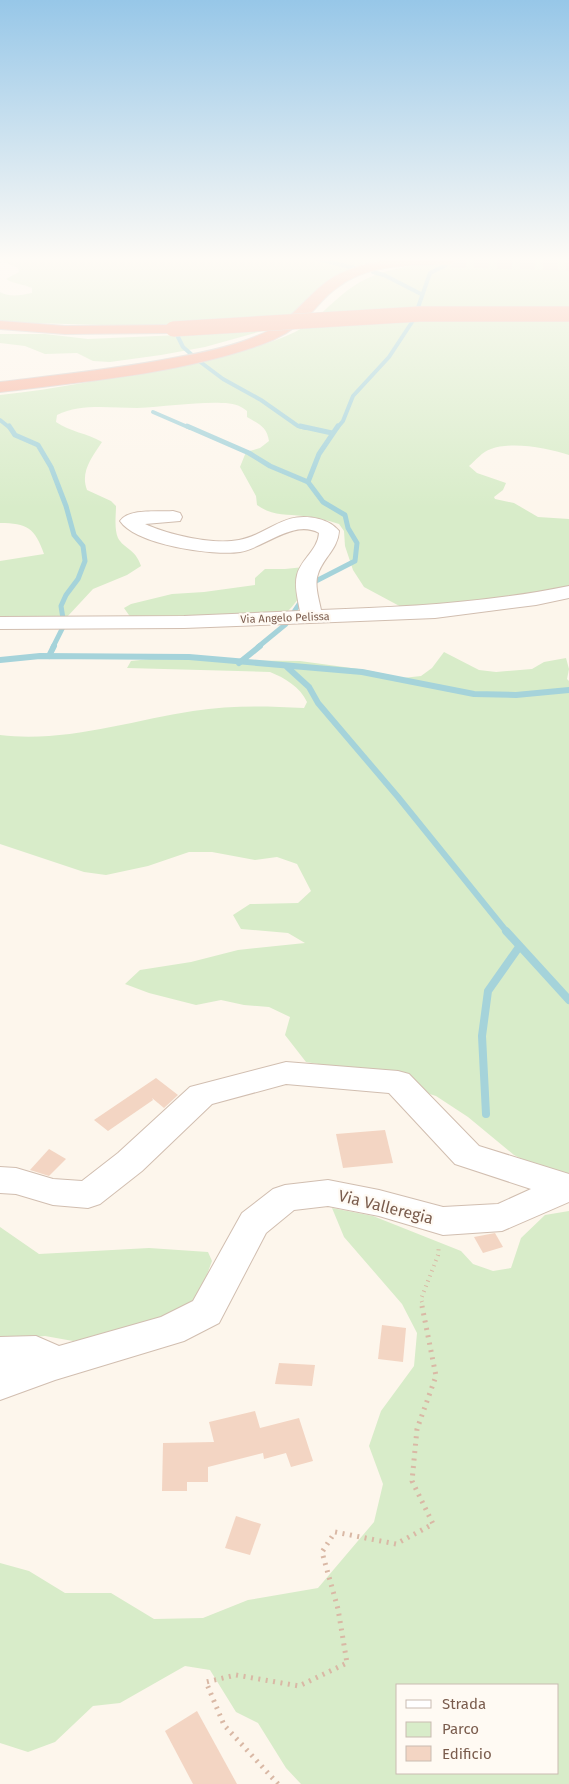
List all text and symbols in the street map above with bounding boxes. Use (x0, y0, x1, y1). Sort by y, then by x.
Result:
street label: Via Angelo Pelissa (240, 610, 330, 626)
street label: Via Valleregia (337, 1186, 435, 1228)
legend (396, 1684, 559, 1774)
text: Strada (442, 1695, 486, 1713)
text: Parco (442, 1720, 479, 1738)
text: Edificio (442, 1745, 492, 1763)

